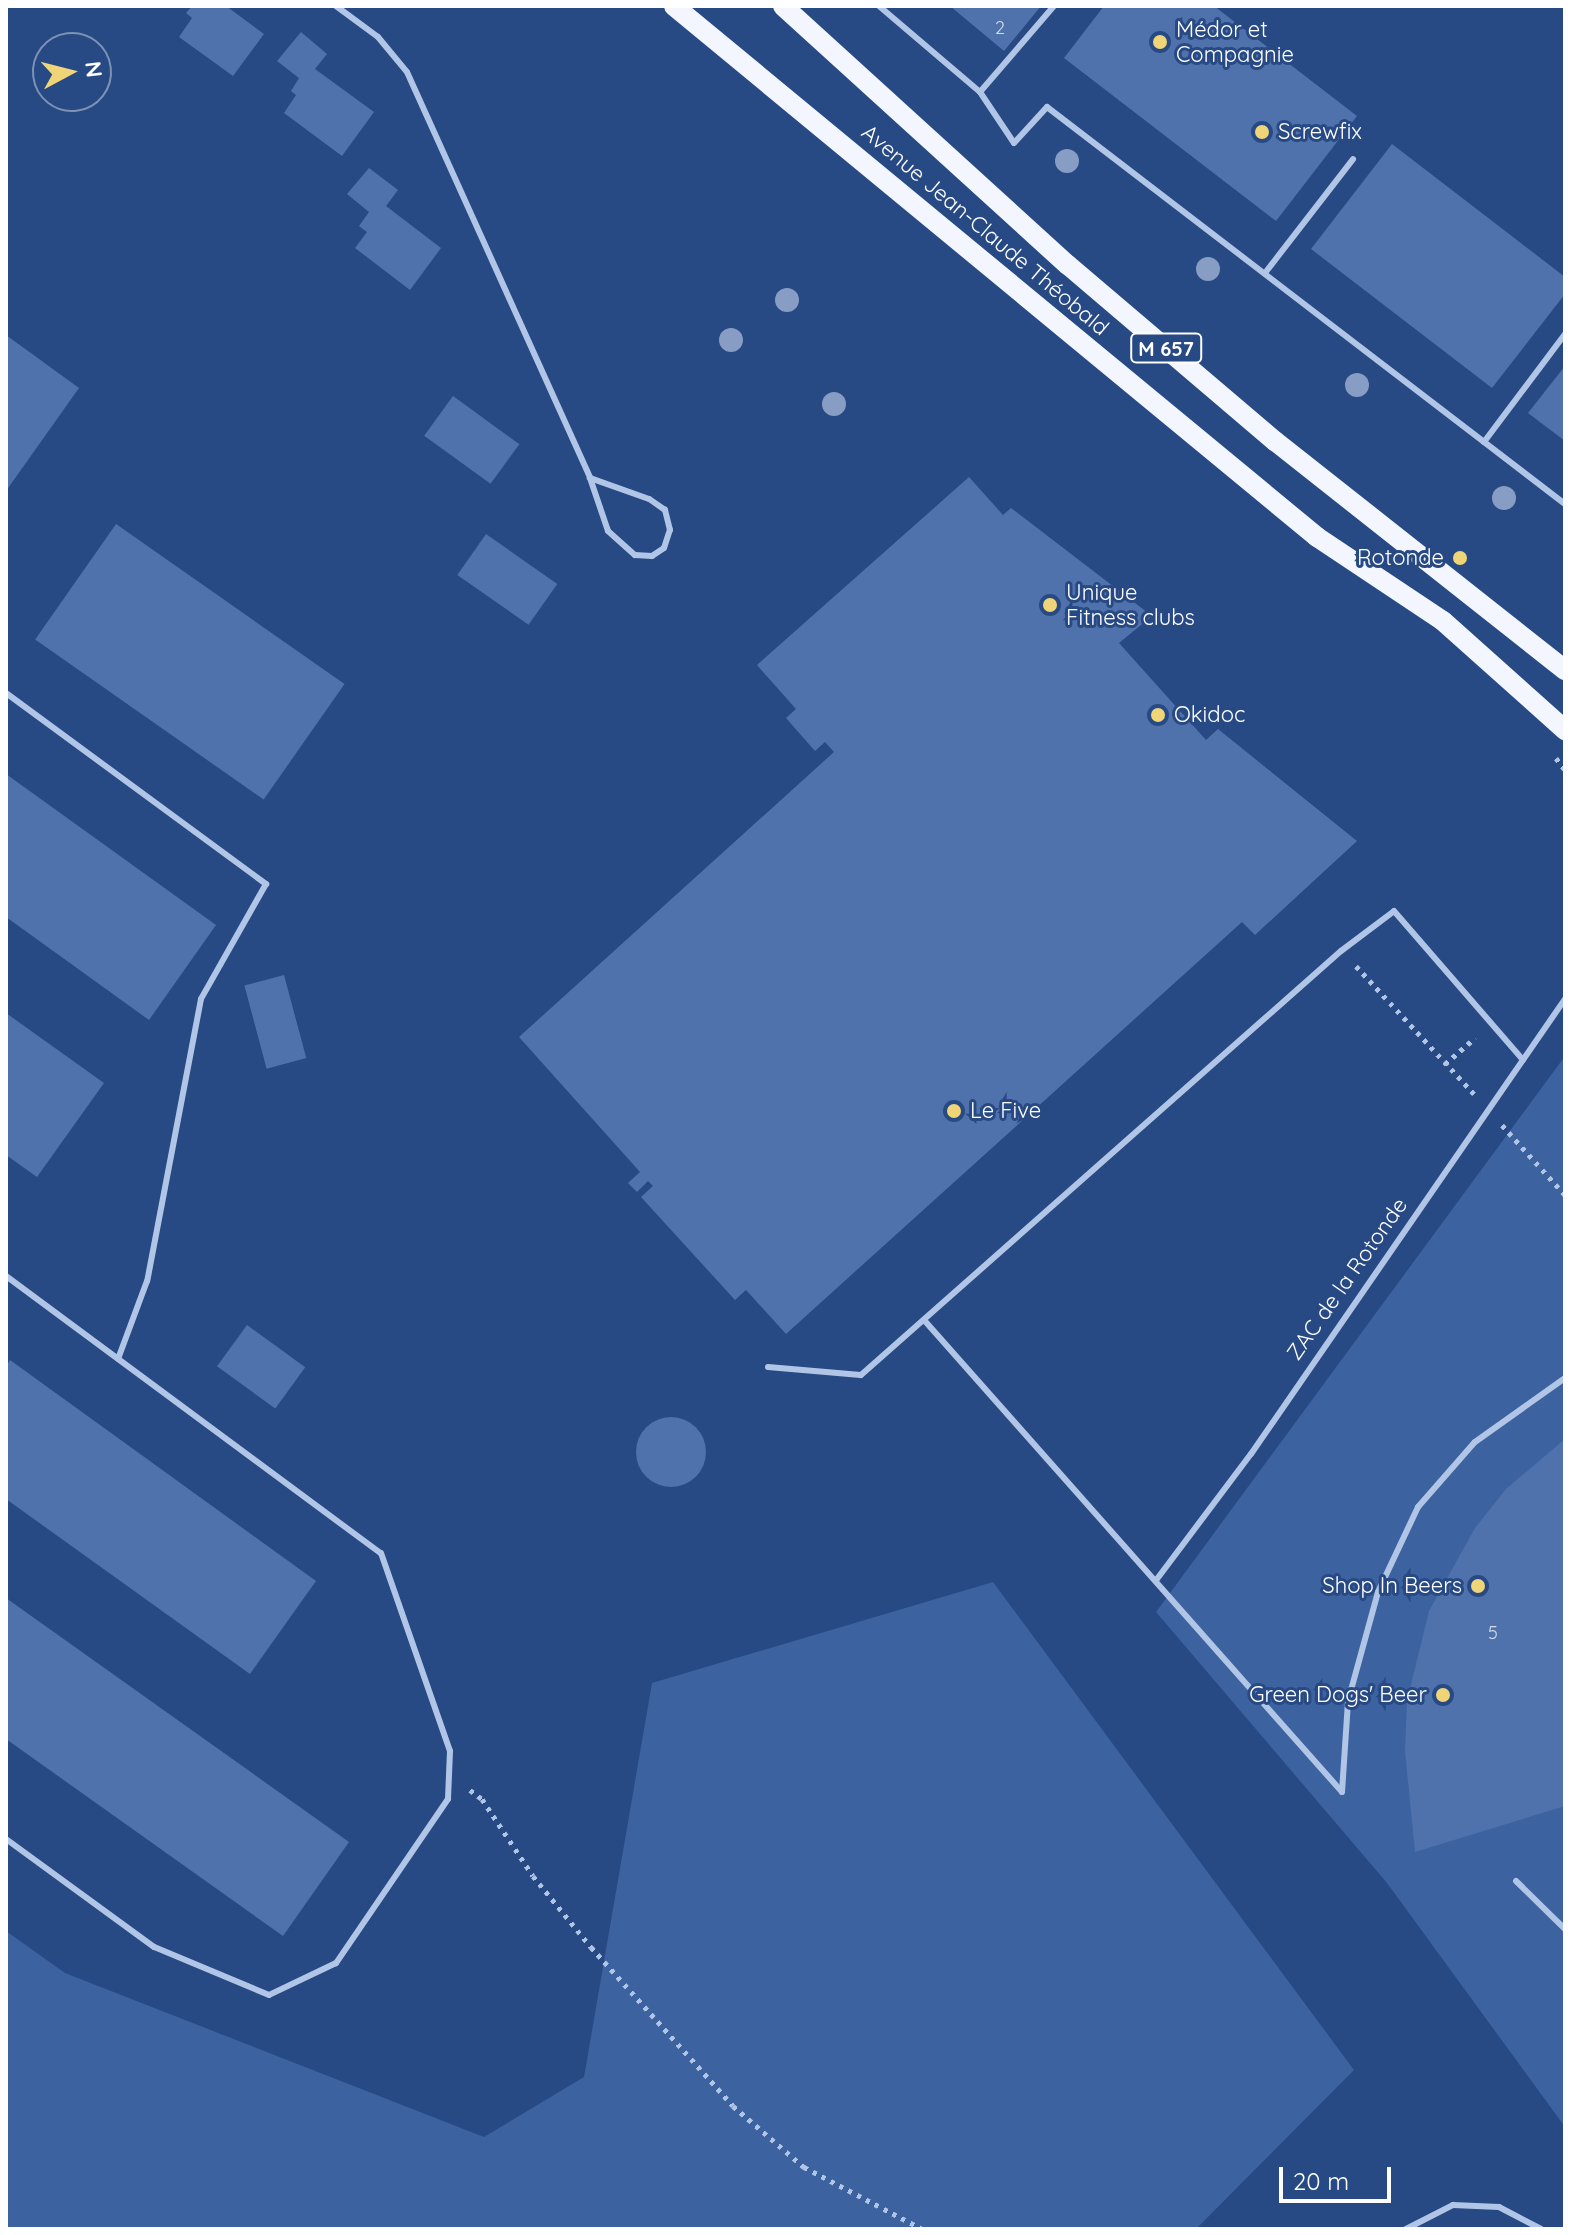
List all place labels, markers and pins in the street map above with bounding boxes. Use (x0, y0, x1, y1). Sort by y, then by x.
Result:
place label: Médor et Compagnie (1176, 16, 1294, 68)
marker: Médor et Compagnie (1151, 33, 1169, 51)
place label: Screwfix (1278, 119, 1362, 145)
marker: Screwfix (1253, 123, 1271, 141)
place label: Rotonde (1357, 545, 1444, 571)
marker: Rotonde (1451, 549, 1469, 567)
place label: Unique Fitness clubs (1066, 579, 1195, 630)
marker: Unique Fitness clubs (1041, 596, 1059, 614)
place label: Okidoc (1174, 702, 1245, 728)
marker: Okidoc (1149, 706, 1167, 724)
place label: Le Five (970, 1098, 1041, 1124)
marker: Le Five (945, 1102, 963, 1120)
place label: Shop In Beers (1322, 1573, 1462, 1599)
marker: Shop In Beers (1469, 1577, 1487, 1595)
place label: Green Dogs' Beer (1249, 1682, 1427, 1708)
marker: Green Dogs' Beer (1434, 1686, 1452, 1704)

